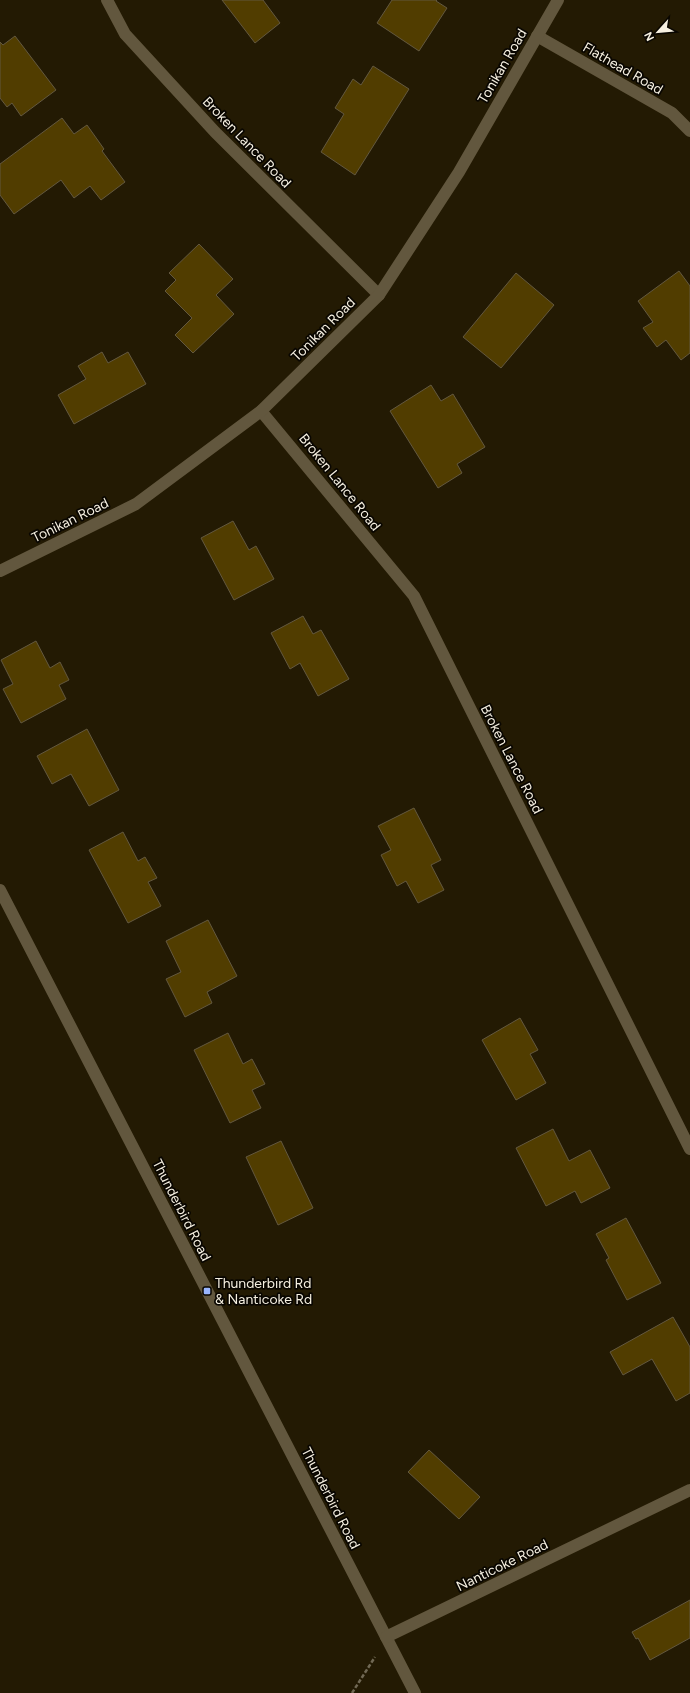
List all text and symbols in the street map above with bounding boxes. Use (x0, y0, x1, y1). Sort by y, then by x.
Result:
north arrow (638, 12, 678, 52)
street label: Tonikan Road (474, 26, 531, 107)
text: N (642, 30, 657, 43)
street label: Flathead Road (580, 39, 666, 98)
street label: Broken Lance Road (199, 93, 294, 191)
street label: Tonikan Road (288, 294, 359, 365)
street label: Broken Lance Road (295, 430, 384, 534)
street label: Tonikan Road (29, 495, 111, 546)
street label: Broken Lance Road (477, 702, 546, 817)
street label: Thunderbird Road (149, 1157, 215, 1264)
place label: Thunderbird Rd & Nanticoke Rd (215, 1275, 312, 1308)
marker: Thunderbird Rd & Nanticoke Rd (202, 1286, 212, 1296)
street label: Thunderbird Road (298, 1445, 364, 1552)
street label: Nanticoke Road (454, 1536, 551, 1595)

